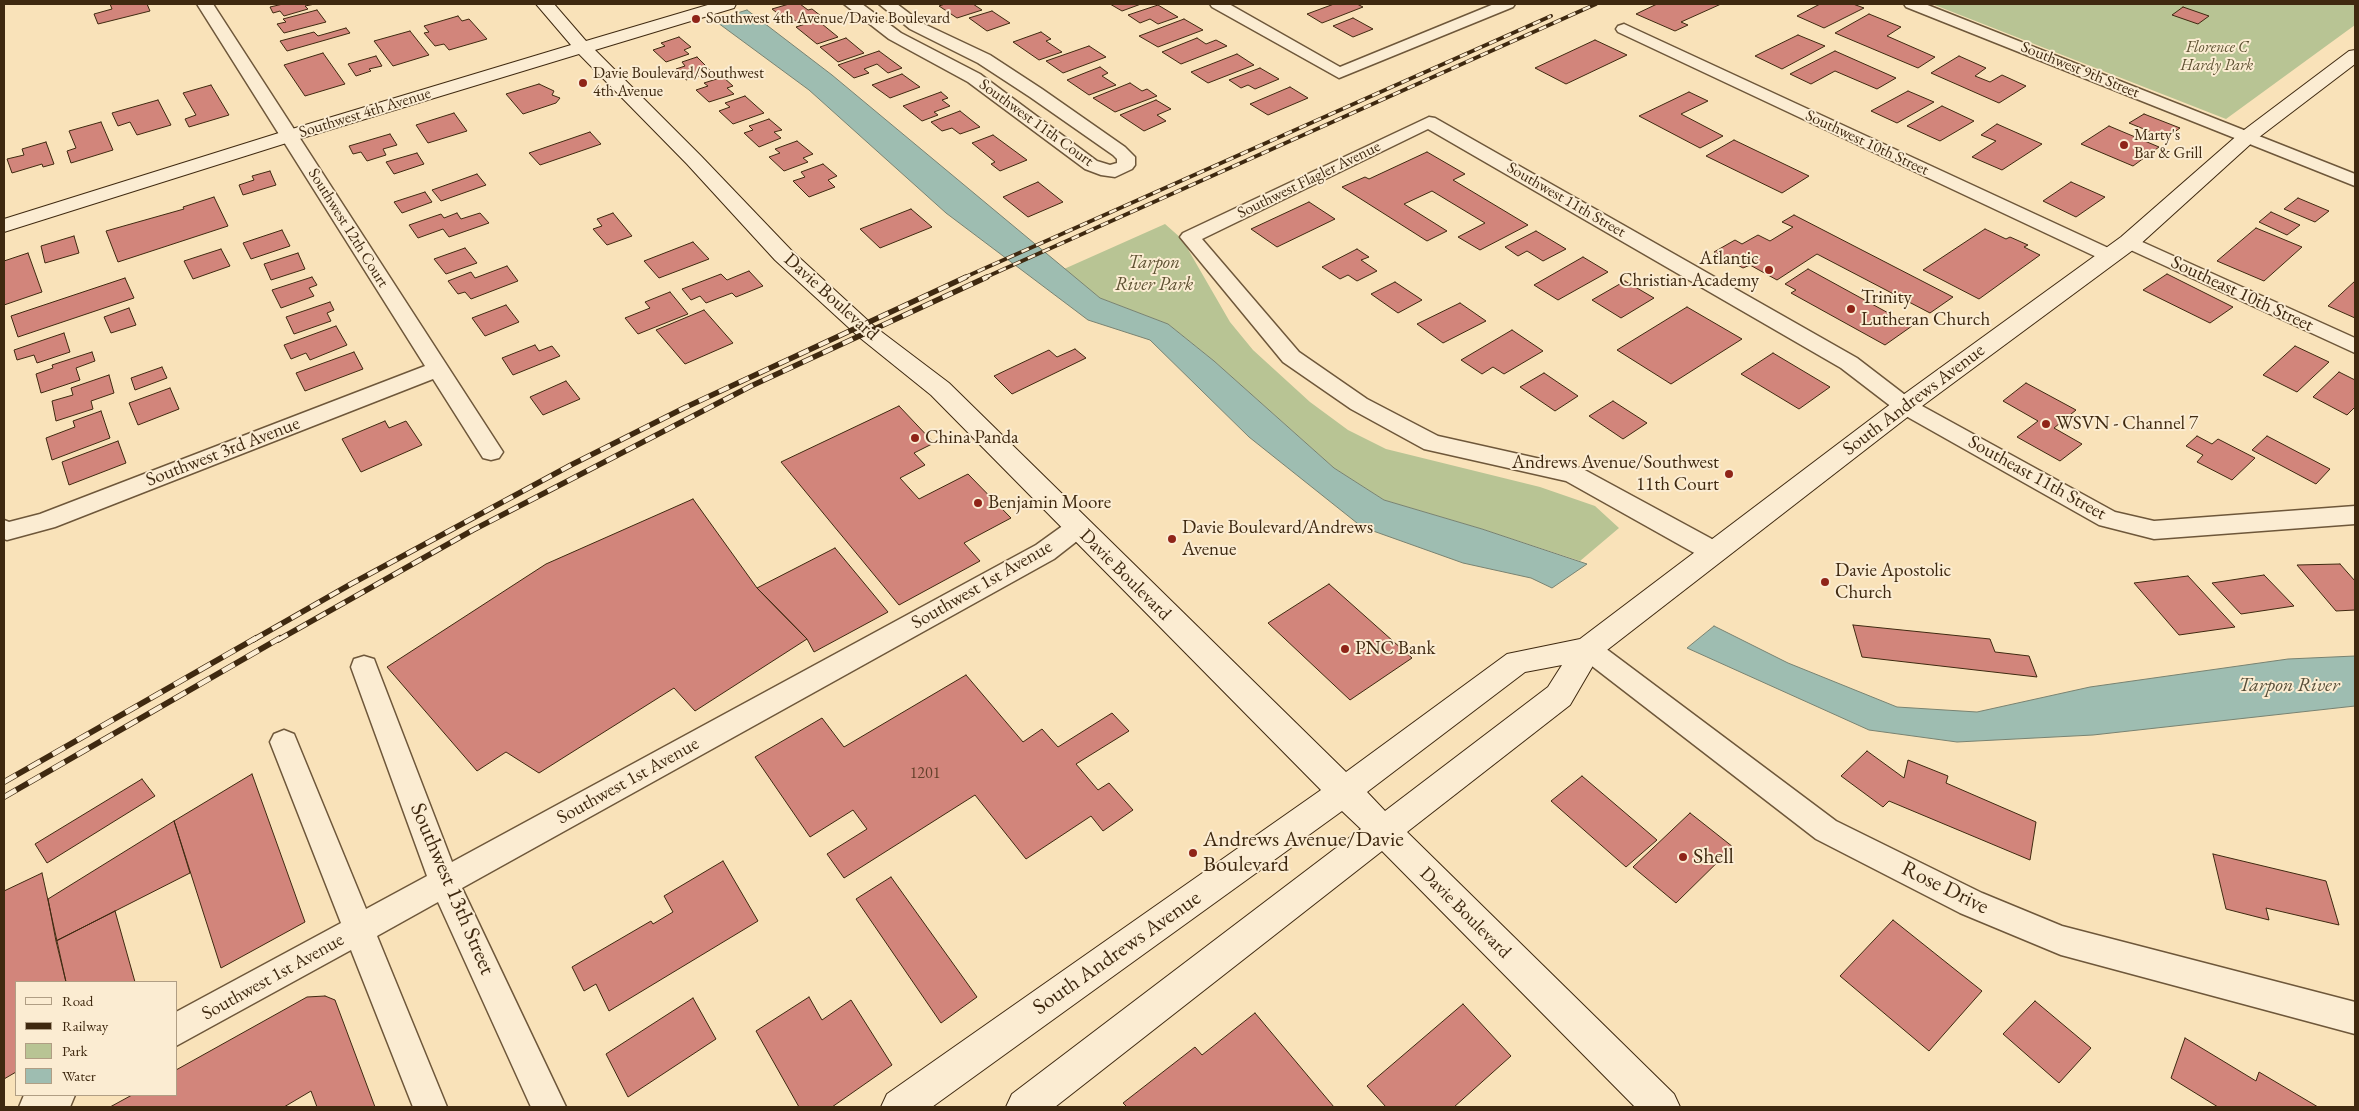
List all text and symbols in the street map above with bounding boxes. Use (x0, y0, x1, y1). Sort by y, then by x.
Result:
place label: Southwest 4th Avenue/Davie Boulevard (706, 9, 950, 29)
marker: Southwest 4th Avenue/Davie Boulevard (690, 13, 702, 25)
street label: Southwest 9th Street (2018, 37, 2142, 103)
park label: Florence C Hardy Park (2181, 38, 2253, 76)
place label: Davie Boulevard/Southwest 4th Avenue (593, 64, 764, 102)
street label: Southwest 11th Court (975, 75, 1097, 171)
marker: Davie Boulevard/Southwest 4th Avenue (577, 77, 589, 89)
street label: Southwest 4th Avenue (297, 84, 433, 142)
street label: Southwest 10th Street (1802, 106, 1932, 180)
place label: Marty's Bar & Grill (2134, 126, 2202, 164)
street label: Southwest Flagler Avenue (1234, 137, 1384, 223)
marker: Marty's Bar & Grill (2118, 139, 2130, 151)
street label: Southwest 11th Street (1503, 158, 1629, 242)
street label: Southwest 12th Court (304, 165, 392, 291)
street label: Davie Boulevard (779, 248, 883, 346)
place label: Atlantic Christian Academy (1619, 248, 1759, 292)
street label: Southeast 10th Street (2167, 251, 2317, 337)
park label: Tarpon River Park (1115, 252, 1193, 296)
marker: Atlantic Christian Academy (1763, 264, 1775, 276)
place label: Trinity Lutheran Church (1861, 287, 1990, 331)
marker: Trinity Lutheran Church (1845, 303, 1857, 315)
street label: South Andrews Avenue (1839, 339, 1989, 461)
street label: Southwest 3rd Avenue (143, 412, 303, 492)
place label: WSVN - Channel 7 (2056, 413, 2198, 435)
marker: WSVN - Channel 7 (2040, 418, 2052, 430)
place label: China Panda (925, 427, 1019, 449)
street label: Southeast 11th Street (1964, 431, 2110, 525)
marker: China Panda (909, 432, 921, 444)
place label: Andrews Avenue/Southwest 11th Court (1512, 452, 1719, 496)
marker: Andrews Avenue/Southwest 11th Court (1723, 468, 1735, 480)
place label: Benjamin Moore (988, 492, 1111, 514)
marker: Benjamin Moore (972, 497, 984, 509)
place label: Davie Boulevard/Andrews Avenue (1182, 517, 1373, 561)
street label: Davie Boulevard (1075, 525, 1175, 625)
marker: Davie Boulevard/Andrews Avenue (1166, 533, 1178, 545)
street label: Southwest 1st Avenue (907, 535, 1057, 635)
place label: Davie Apostolic Church (1835, 560, 1951, 604)
marker: Davie Apostolic Church (1819, 576, 1831, 588)
place label: PNC Bank (1355, 638, 1436, 660)
marker: PNC Bank (1339, 643, 1351, 655)
water label: Tarpon River (2239, 674, 2339, 698)
street label: Southwest 1st Avenue (553, 733, 703, 829)
house number: 1201 (910, 764, 940, 784)
street label: Southwest 13th Street (404, 799, 500, 979)
place label: Andrews Avenue/Davie Boulevard (1203, 827, 1404, 878)
place label: Shell (1693, 844, 1734, 870)
marker: Andrews Avenue/Davie Boulevard (1187, 847, 1199, 859)
marker: Shell (1677, 851, 1689, 863)
street label: Rose Drive (1897, 856, 1993, 920)
street label: Davie Boulevard (1415, 863, 1515, 963)
street label: South Andrews Avenue (1028, 885, 1206, 1021)
street label: Southwest 1st Avenue (198, 929, 348, 1025)
legend (15, 981, 178, 1096)
text: Road (62, 991, 93, 1010)
text: Railway (62, 1016, 108, 1035)
text: Park (62, 1041, 88, 1060)
text: Water (62, 1066, 96, 1085)

